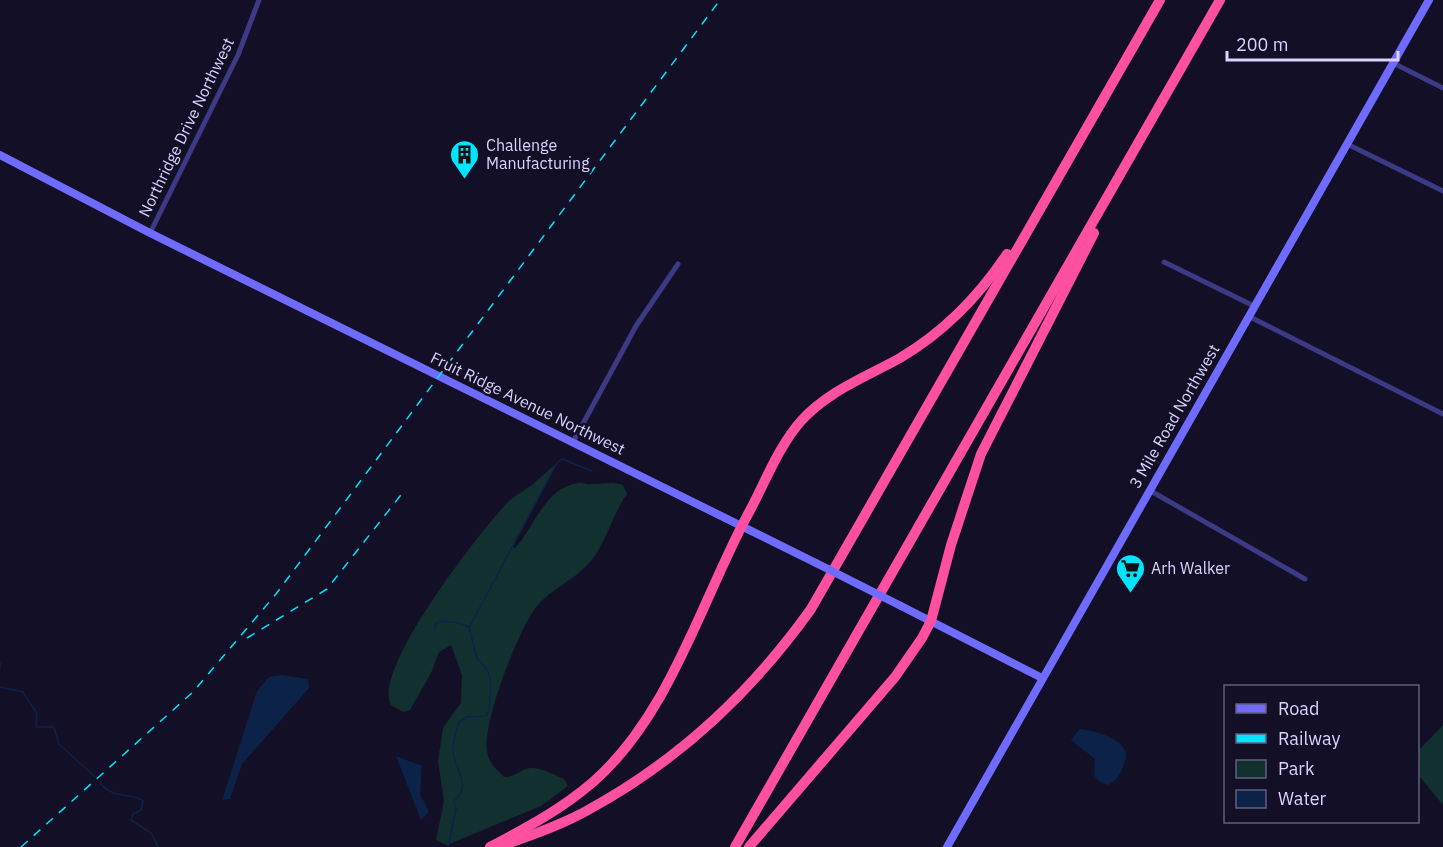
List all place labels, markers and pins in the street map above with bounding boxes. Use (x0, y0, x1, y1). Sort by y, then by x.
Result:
place label: Challenge Manufacturing (486, 135, 590, 173)
building icon: Challenge Manufacturing (449, 138, 481, 180)
supermarket icon: Arh Walker (1114, 552, 1146, 594)
place label: Arh Walker (1151, 558, 1230, 578)

